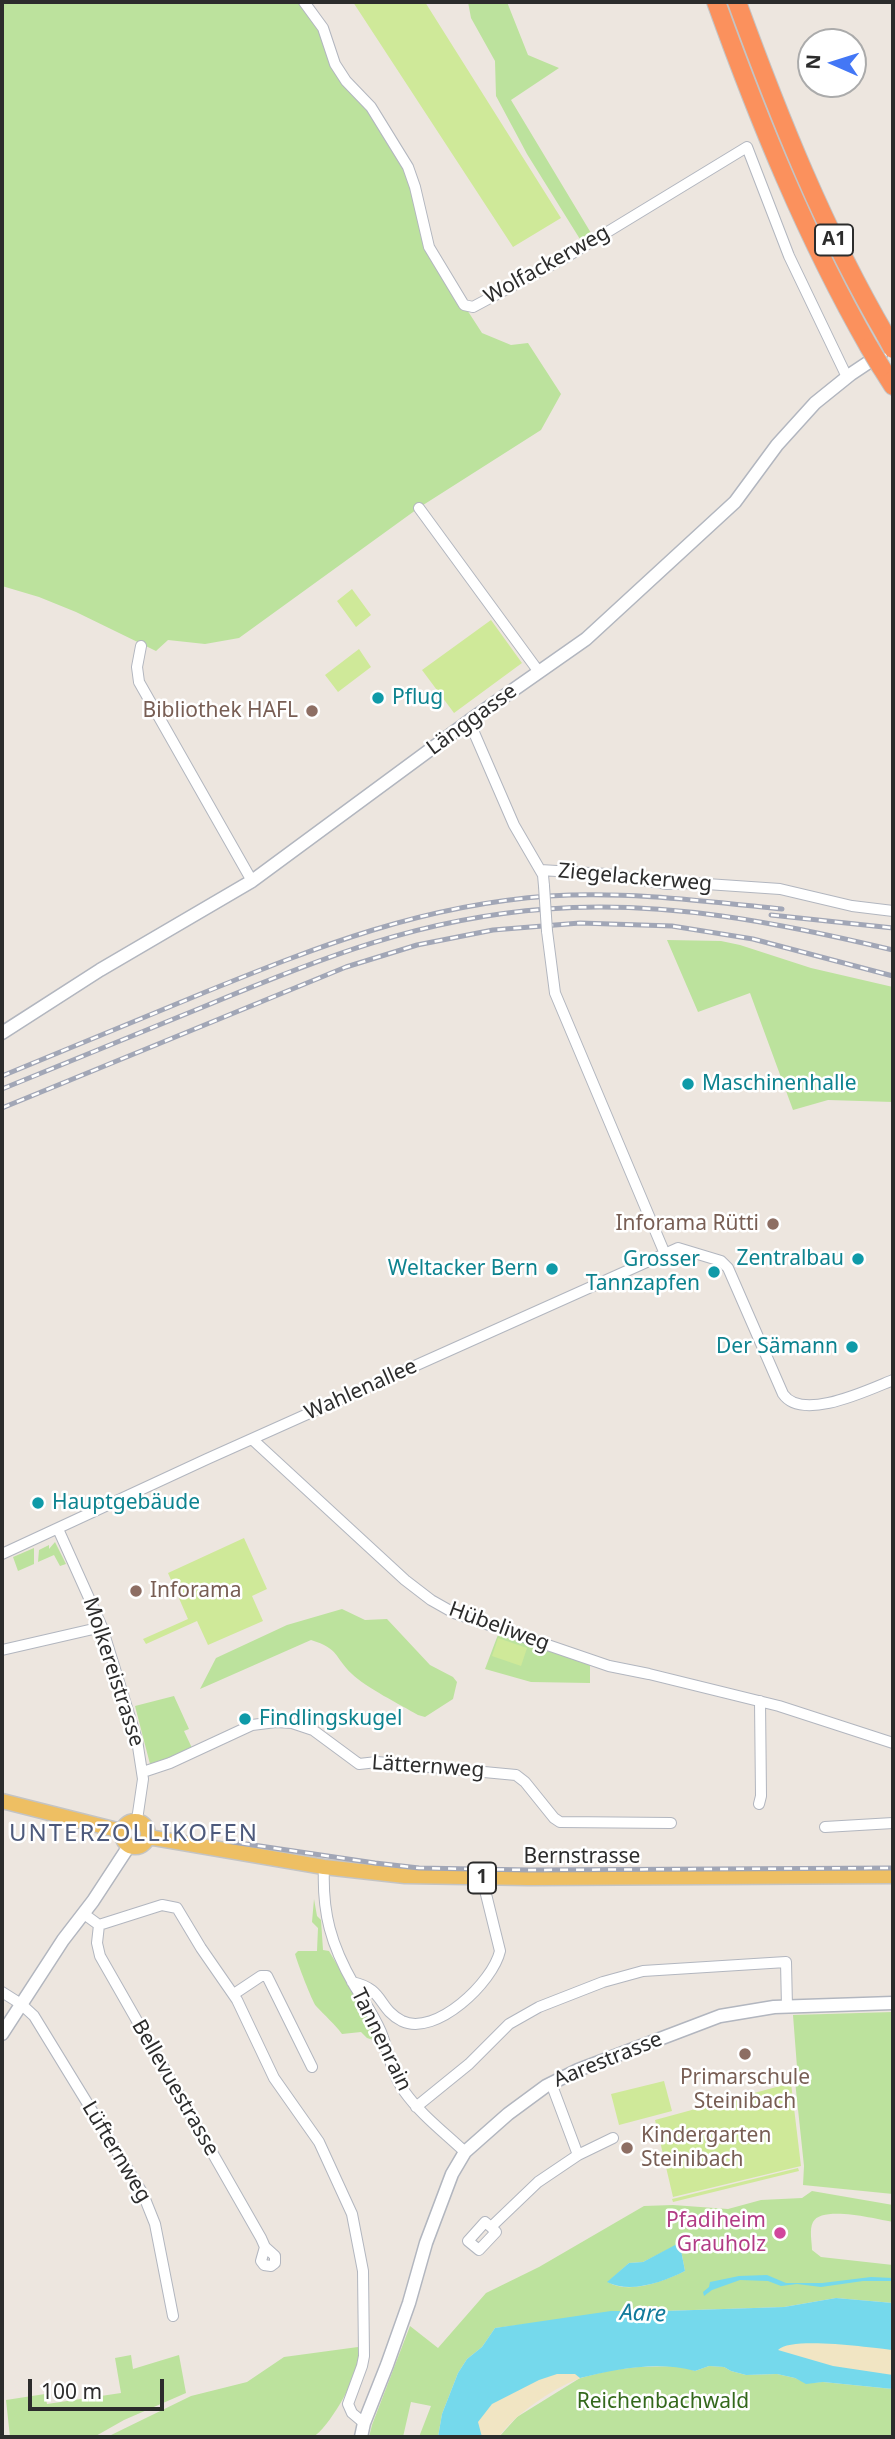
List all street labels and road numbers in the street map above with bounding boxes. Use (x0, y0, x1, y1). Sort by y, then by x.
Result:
street label: Wolfackerweg (480, 220, 614, 310)
road number: A1 (815, 224, 853, 256)
street label: Länggasse (422, 679, 522, 761)
street label: Ziegelackerweg (557, 859, 713, 897)
street label: Wahlenallee (301, 1354, 421, 1426)
street label: Molkereistrasse (77, 1594, 149, 1750)
street label: Hübeliweg (445, 1597, 553, 1657)
street label: Lätternweg (371, 1750, 485, 1784)
street label: Bernstrasse (524, 1844, 640, 1870)
road number: 1 (468, 1862, 496, 1894)
street label: Tannenrain (345, 1985, 417, 2095)
street label: Bellevuestrasse (126, 2016, 224, 2160)
street label: Aarestrasse (550, 2027, 666, 2093)
street label: Lüfternweg (76, 2097, 156, 2207)

